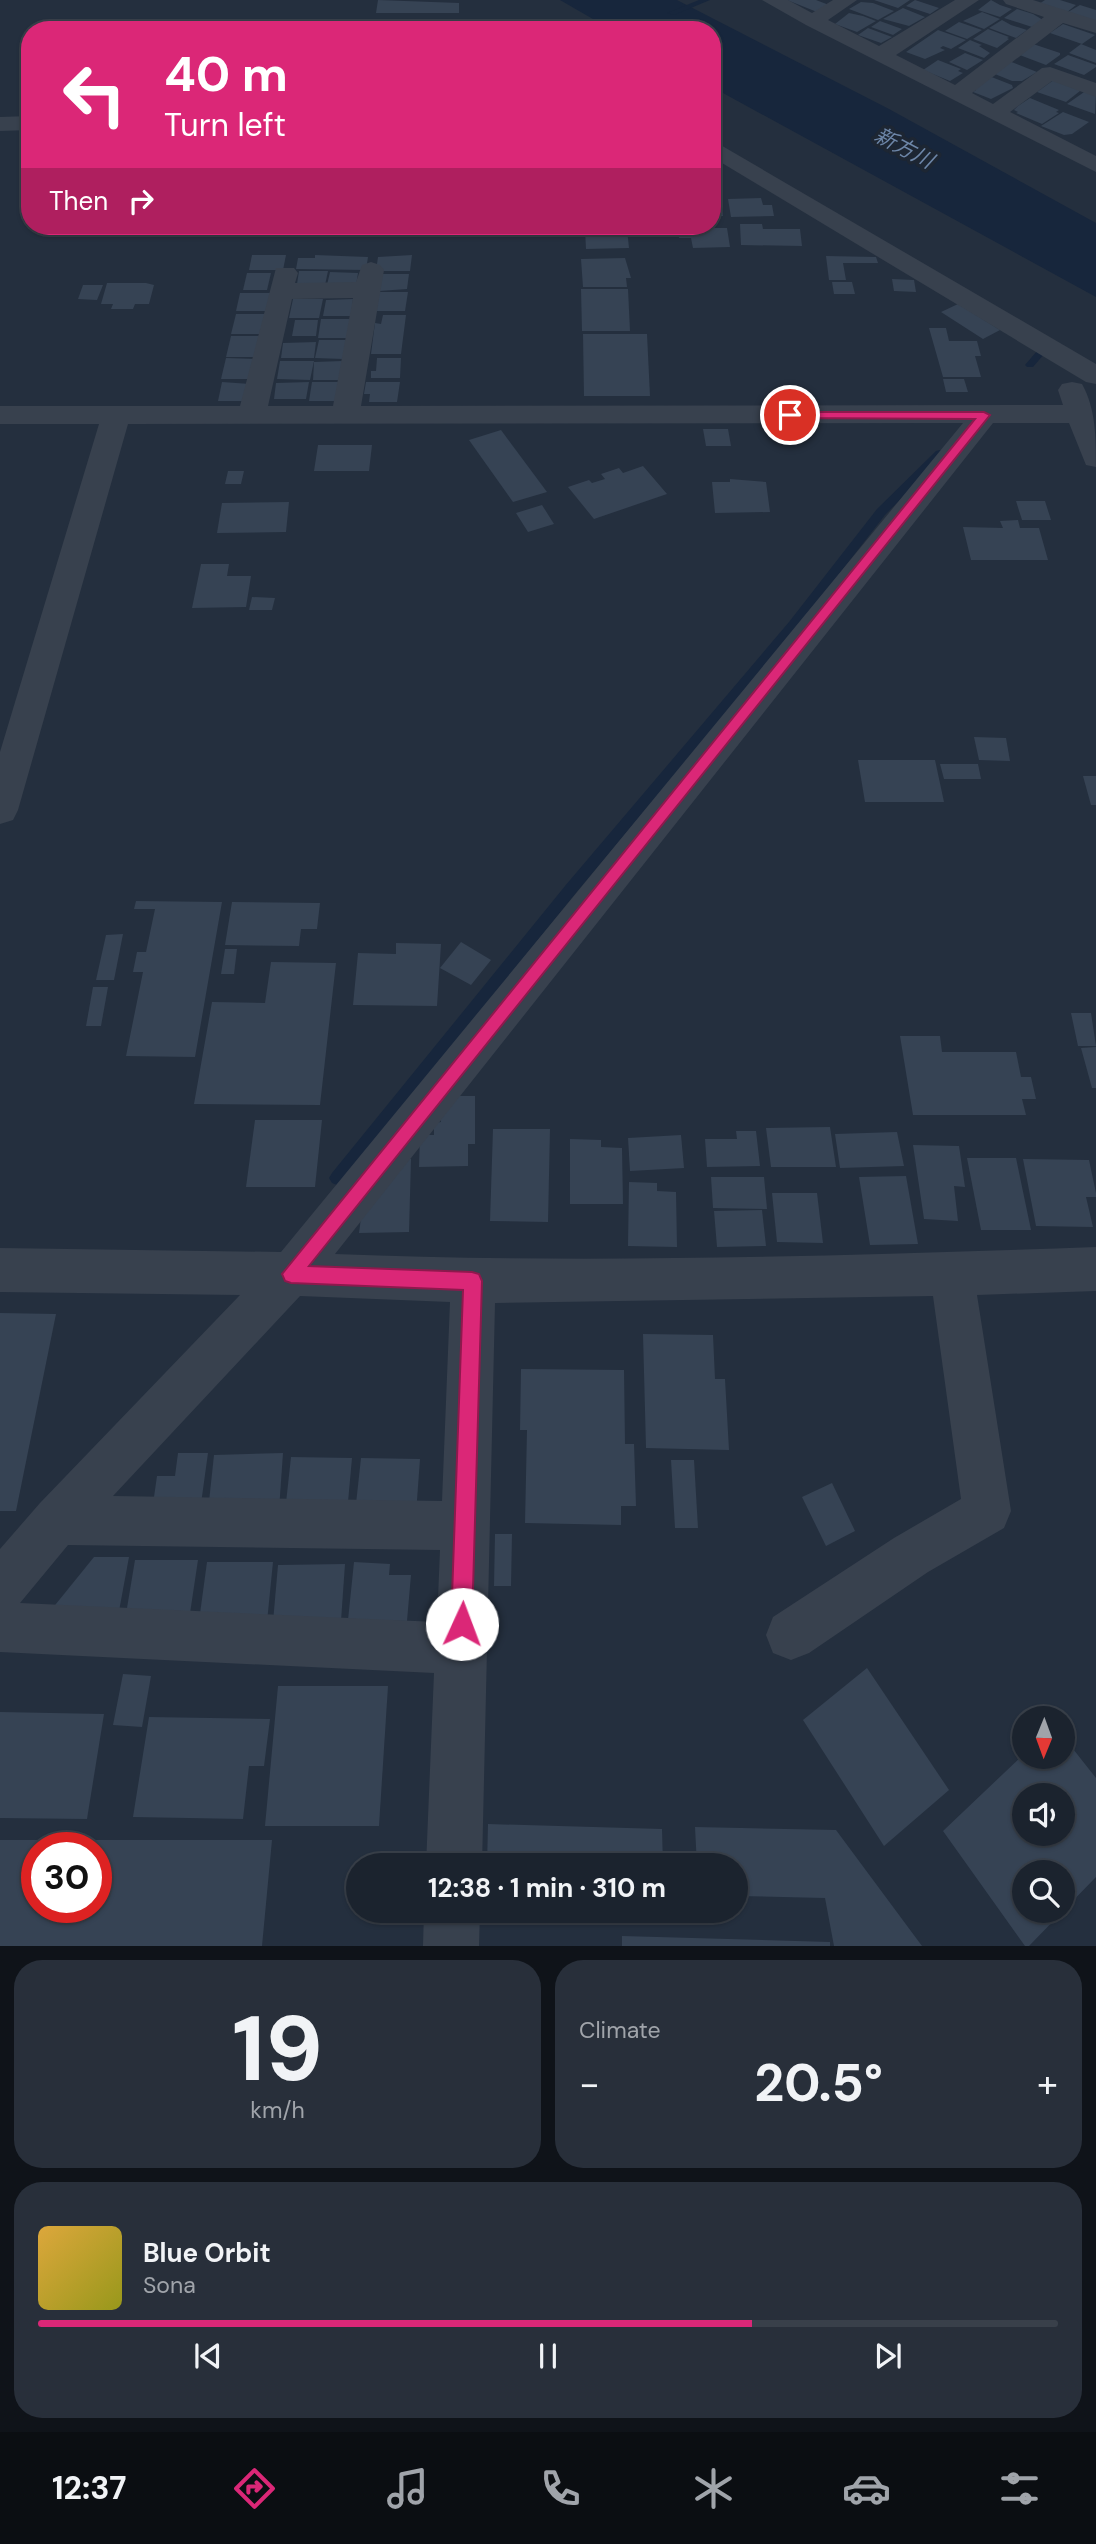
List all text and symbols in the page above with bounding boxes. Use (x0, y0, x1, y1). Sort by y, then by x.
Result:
text: 40 m (164, 42, 288, 106)
icon: left (49, 49, 140, 140)
text: Turn left (164, 104, 286, 146)
water label: 新方川 (870, 121, 940, 176)
icon: right (122, 182, 160, 220)
text: Then (49, 184, 108, 218)
pin (760, 385, 820, 445)
icon: arrive (771, 396, 809, 434)
position arrow (425, 1587, 499, 1661)
north arrow (1012, 1706, 1074, 1769)
map controls (1012, 1706, 1075, 1923)
button: sound (1012, 1783, 1075, 1846)
speed limit sign: 30 (21, 1832, 112, 1923)
button: search (1012, 1860, 1075, 1923)
text: 12:38 · 1 min · 310 m (428, 1871, 666, 1905)
text: 19 (232, 1990, 323, 2108)
text: Climate (579, 2015, 661, 2045)
text: 20.5° (754, 2049, 883, 2117)
text: − (579, 2059, 600, 2109)
text: + (1037, 2059, 1058, 2109)
text: km/h (250, 2095, 305, 2125)
text: Blue Orbit (143, 2236, 271, 2270)
text: Sona (143, 2270, 196, 2300)
icon: previous (189, 2337, 227, 2375)
icon: pause (529, 2337, 567, 2375)
icon: next (869, 2337, 907, 2375)
icon: directions (230, 2464, 279, 2513)
icon: music (383, 2464, 432, 2513)
icon: phone (536, 2464, 585, 2513)
icon: climate (689, 2464, 738, 2513)
icon: car (842, 2464, 891, 2513)
icon: filters (995, 2464, 1044, 2513)
text: 12:37 (52, 2467, 126, 2509)

